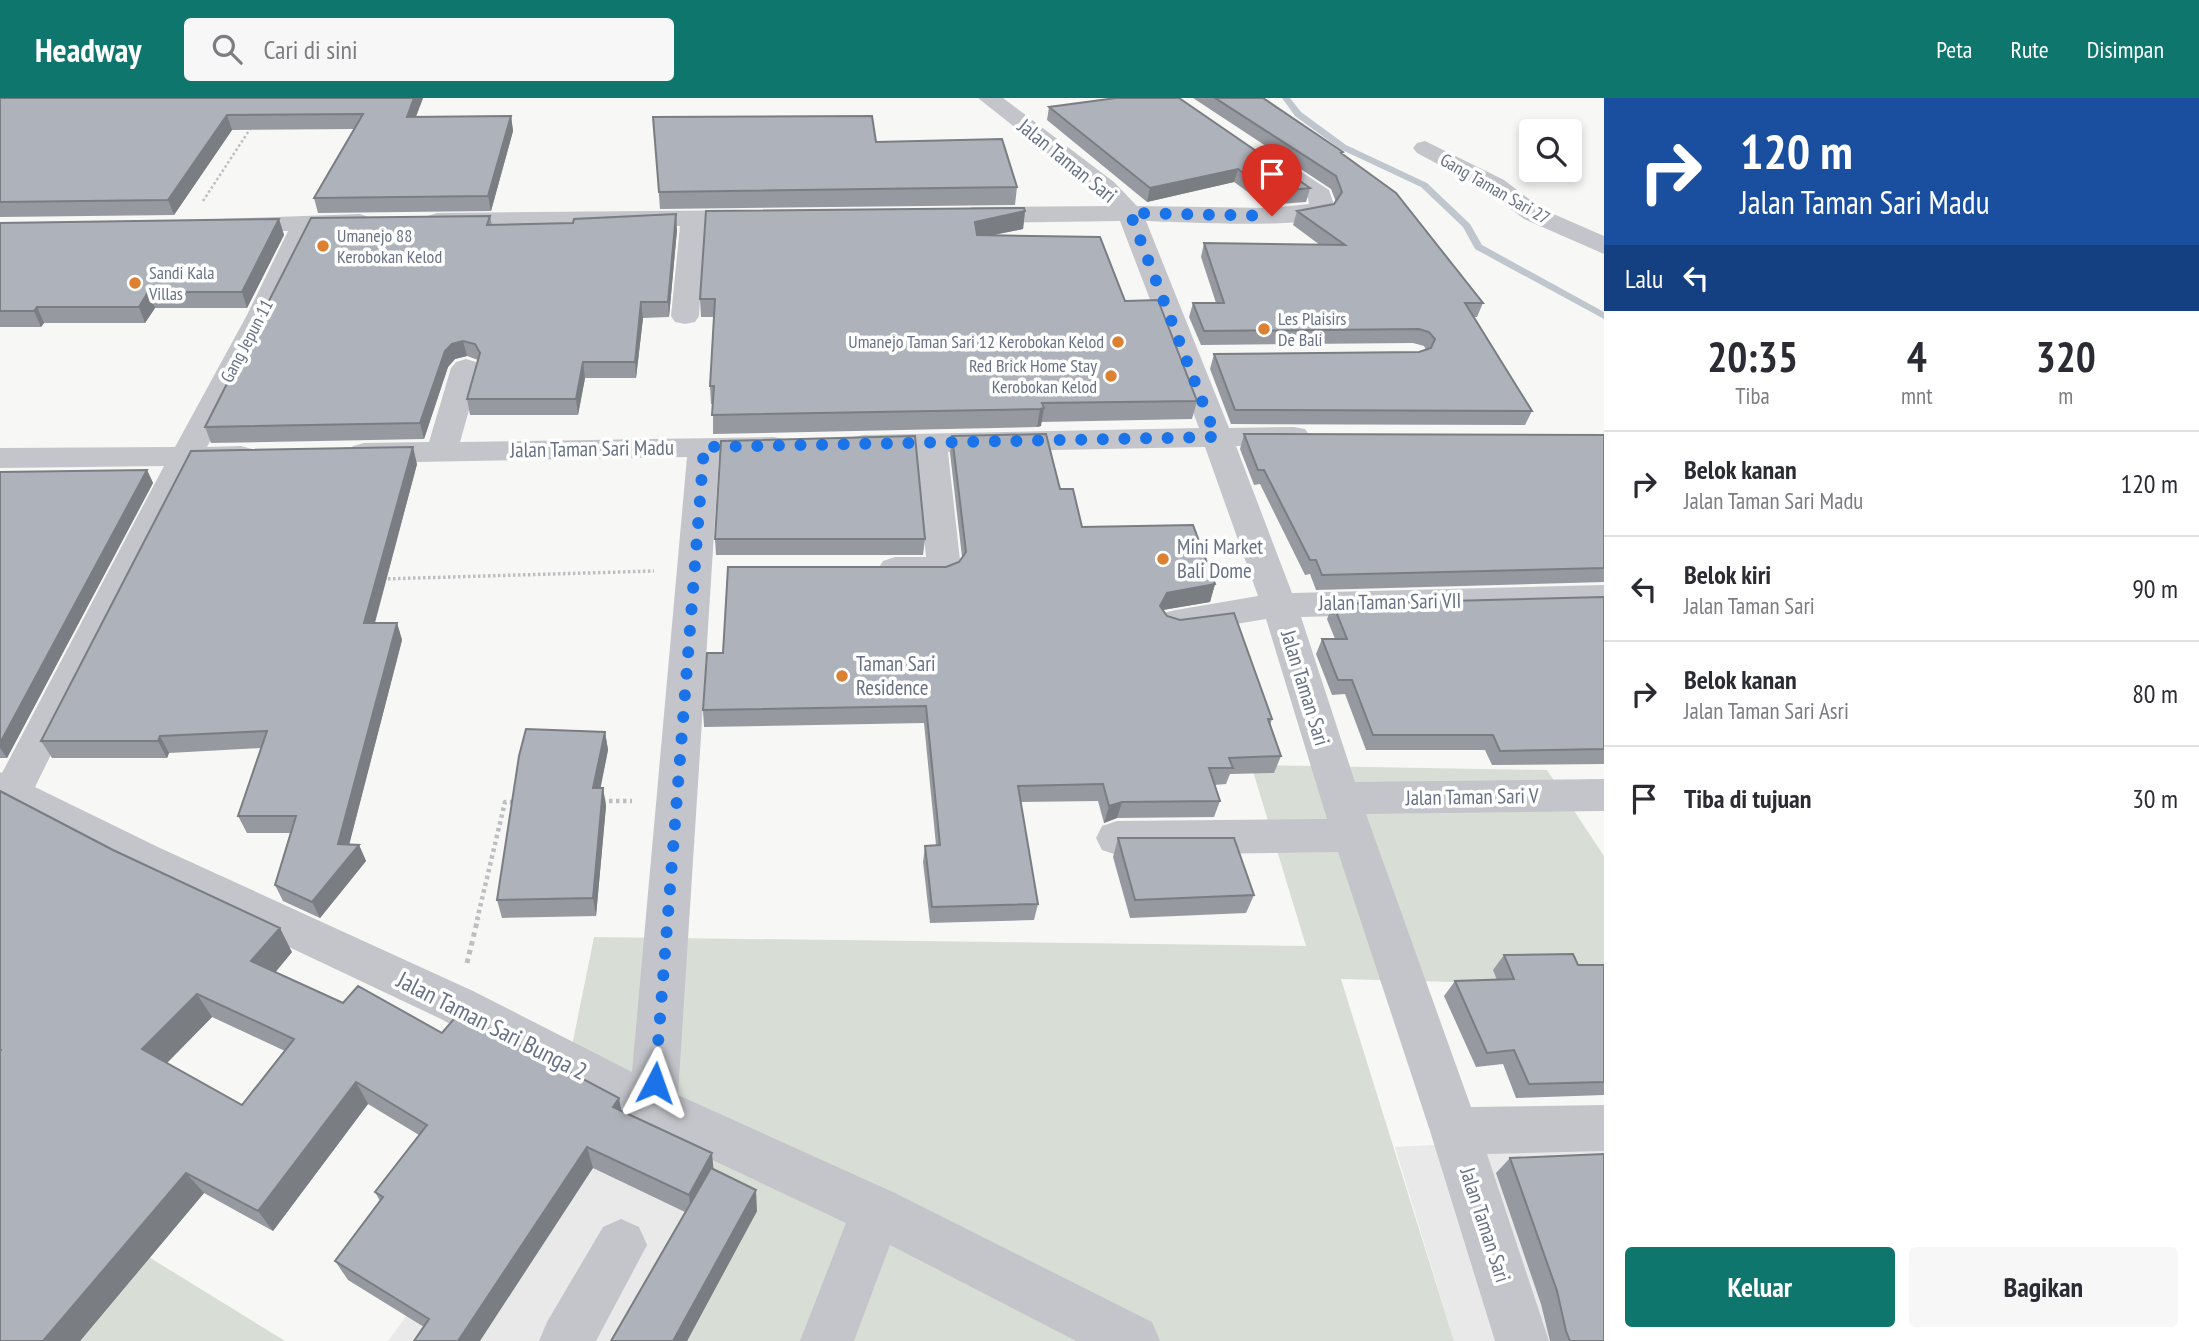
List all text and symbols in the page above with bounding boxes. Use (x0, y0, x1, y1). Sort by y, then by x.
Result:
search box (184, 18, 674, 81)
text: Headway (35, 28, 142, 71)
icon: search (208, 30, 246, 68)
text: Cari di sini (264, 33, 358, 66)
text: Peta (1936, 34, 1972, 65)
text: Rute (2010, 34, 2049, 65)
text: Disimpan (2087, 34, 2164, 65)
street label: Jalan Taman Sari (1012, 112, 1122, 209)
map controls (1519, 119, 1582, 182)
button: search (1519, 119, 1582, 182)
text: 120 m (1740, 119, 1853, 183)
icon: right (1625, 126, 1716, 217)
pin (1242, 144, 1302, 216)
street label: Gang Taman Sari 27 (1436, 148, 1554, 229)
icon: arrive (1253, 155, 1291, 193)
text: Jalan Taman Sari Madu (1740, 181, 1990, 223)
place label: Umanejo 88 Kerobokan Kelod (337, 224, 442, 268)
marker: Umanejo 88 Kerobokan Kelod (315, 238, 331, 254)
icon: left (1677, 259, 1715, 297)
place label: Sandi Kala Villas (148, 261, 214, 305)
text: Lalu (1625, 262, 1663, 295)
marker: Sandi Kala Villas (127, 275, 143, 291)
street label: Gang Jepun 11 (215, 295, 278, 386)
place label: Les Plaisirs De Bali (1278, 307, 1346, 351)
marker: Les Plaisirs De Bali (1256, 321, 1272, 337)
text: 20:35 (1707, 329, 1798, 384)
text: 4 (1907, 329, 1927, 384)
text: 320 (2036, 329, 2096, 384)
place label: Umanejo Taman Sari 12 Kerobokan Kelod (848, 330, 1104, 353)
marker: Umanejo Taman Sari 12 Kerobokan Kelod (1110, 334, 1126, 350)
place label: Red Brick Home Stay Kerobokan Kelod (969, 354, 1097, 398)
marker: Red Brick Home Stay Kerobokan Kelod (1103, 368, 1119, 384)
text: Tiba (1735, 381, 1770, 410)
text: mnt (1901, 381, 1933, 410)
text: m (2058, 381, 2073, 410)
street label: Jalan Taman Sari Madu (509, 434, 674, 463)
text: Belok kanan (1684, 453, 1797, 486)
icon: right (1625, 465, 1663, 503)
text: 120 m (2120, 467, 2178, 500)
text: Jalan Taman Sari Madu (1684, 486, 1863, 515)
place label: Mini Market Bali Dome (1177, 533, 1263, 584)
marker: Mini Market Bali Dome (1155, 551, 1171, 567)
text: Belok kiri (1684, 558, 1771, 591)
icon: left (1625, 570, 1663, 608)
text: 90 m (2132, 572, 2178, 605)
street label: Jalan Taman Sari VII (1317, 587, 1462, 616)
text: Jalan Taman Sari (1684, 591, 1815, 620)
street label: Jalan Taman Sari (1275, 626, 1336, 749)
place label: Taman Sari Residence (856, 650, 935, 701)
text: Belok kanan (1684, 663, 1797, 696)
marker: Taman Sari Residence (834, 668, 850, 684)
icon: right (1625, 675, 1663, 713)
text: 80 m (2132, 677, 2178, 710)
text: Jalan Taman Sari Asri (1684, 696, 1849, 725)
icon: arrive (1625, 780, 1663, 818)
street label: Jalan Taman Sari V (1404, 782, 1539, 811)
text: Tiba di tujuan (1684, 782, 1812, 815)
text: 30 m (2132, 782, 2178, 815)
street label: Jalan Taman Sari Bunga 2 (391, 964, 593, 1087)
position arrow (618, 1046, 692, 1120)
street label: Jalan Taman Sari (1454, 1163, 1517, 1286)
button: Keluar (1625, 1247, 1895, 1327)
button: Bagikan (1909, 1247, 2178, 1327)

